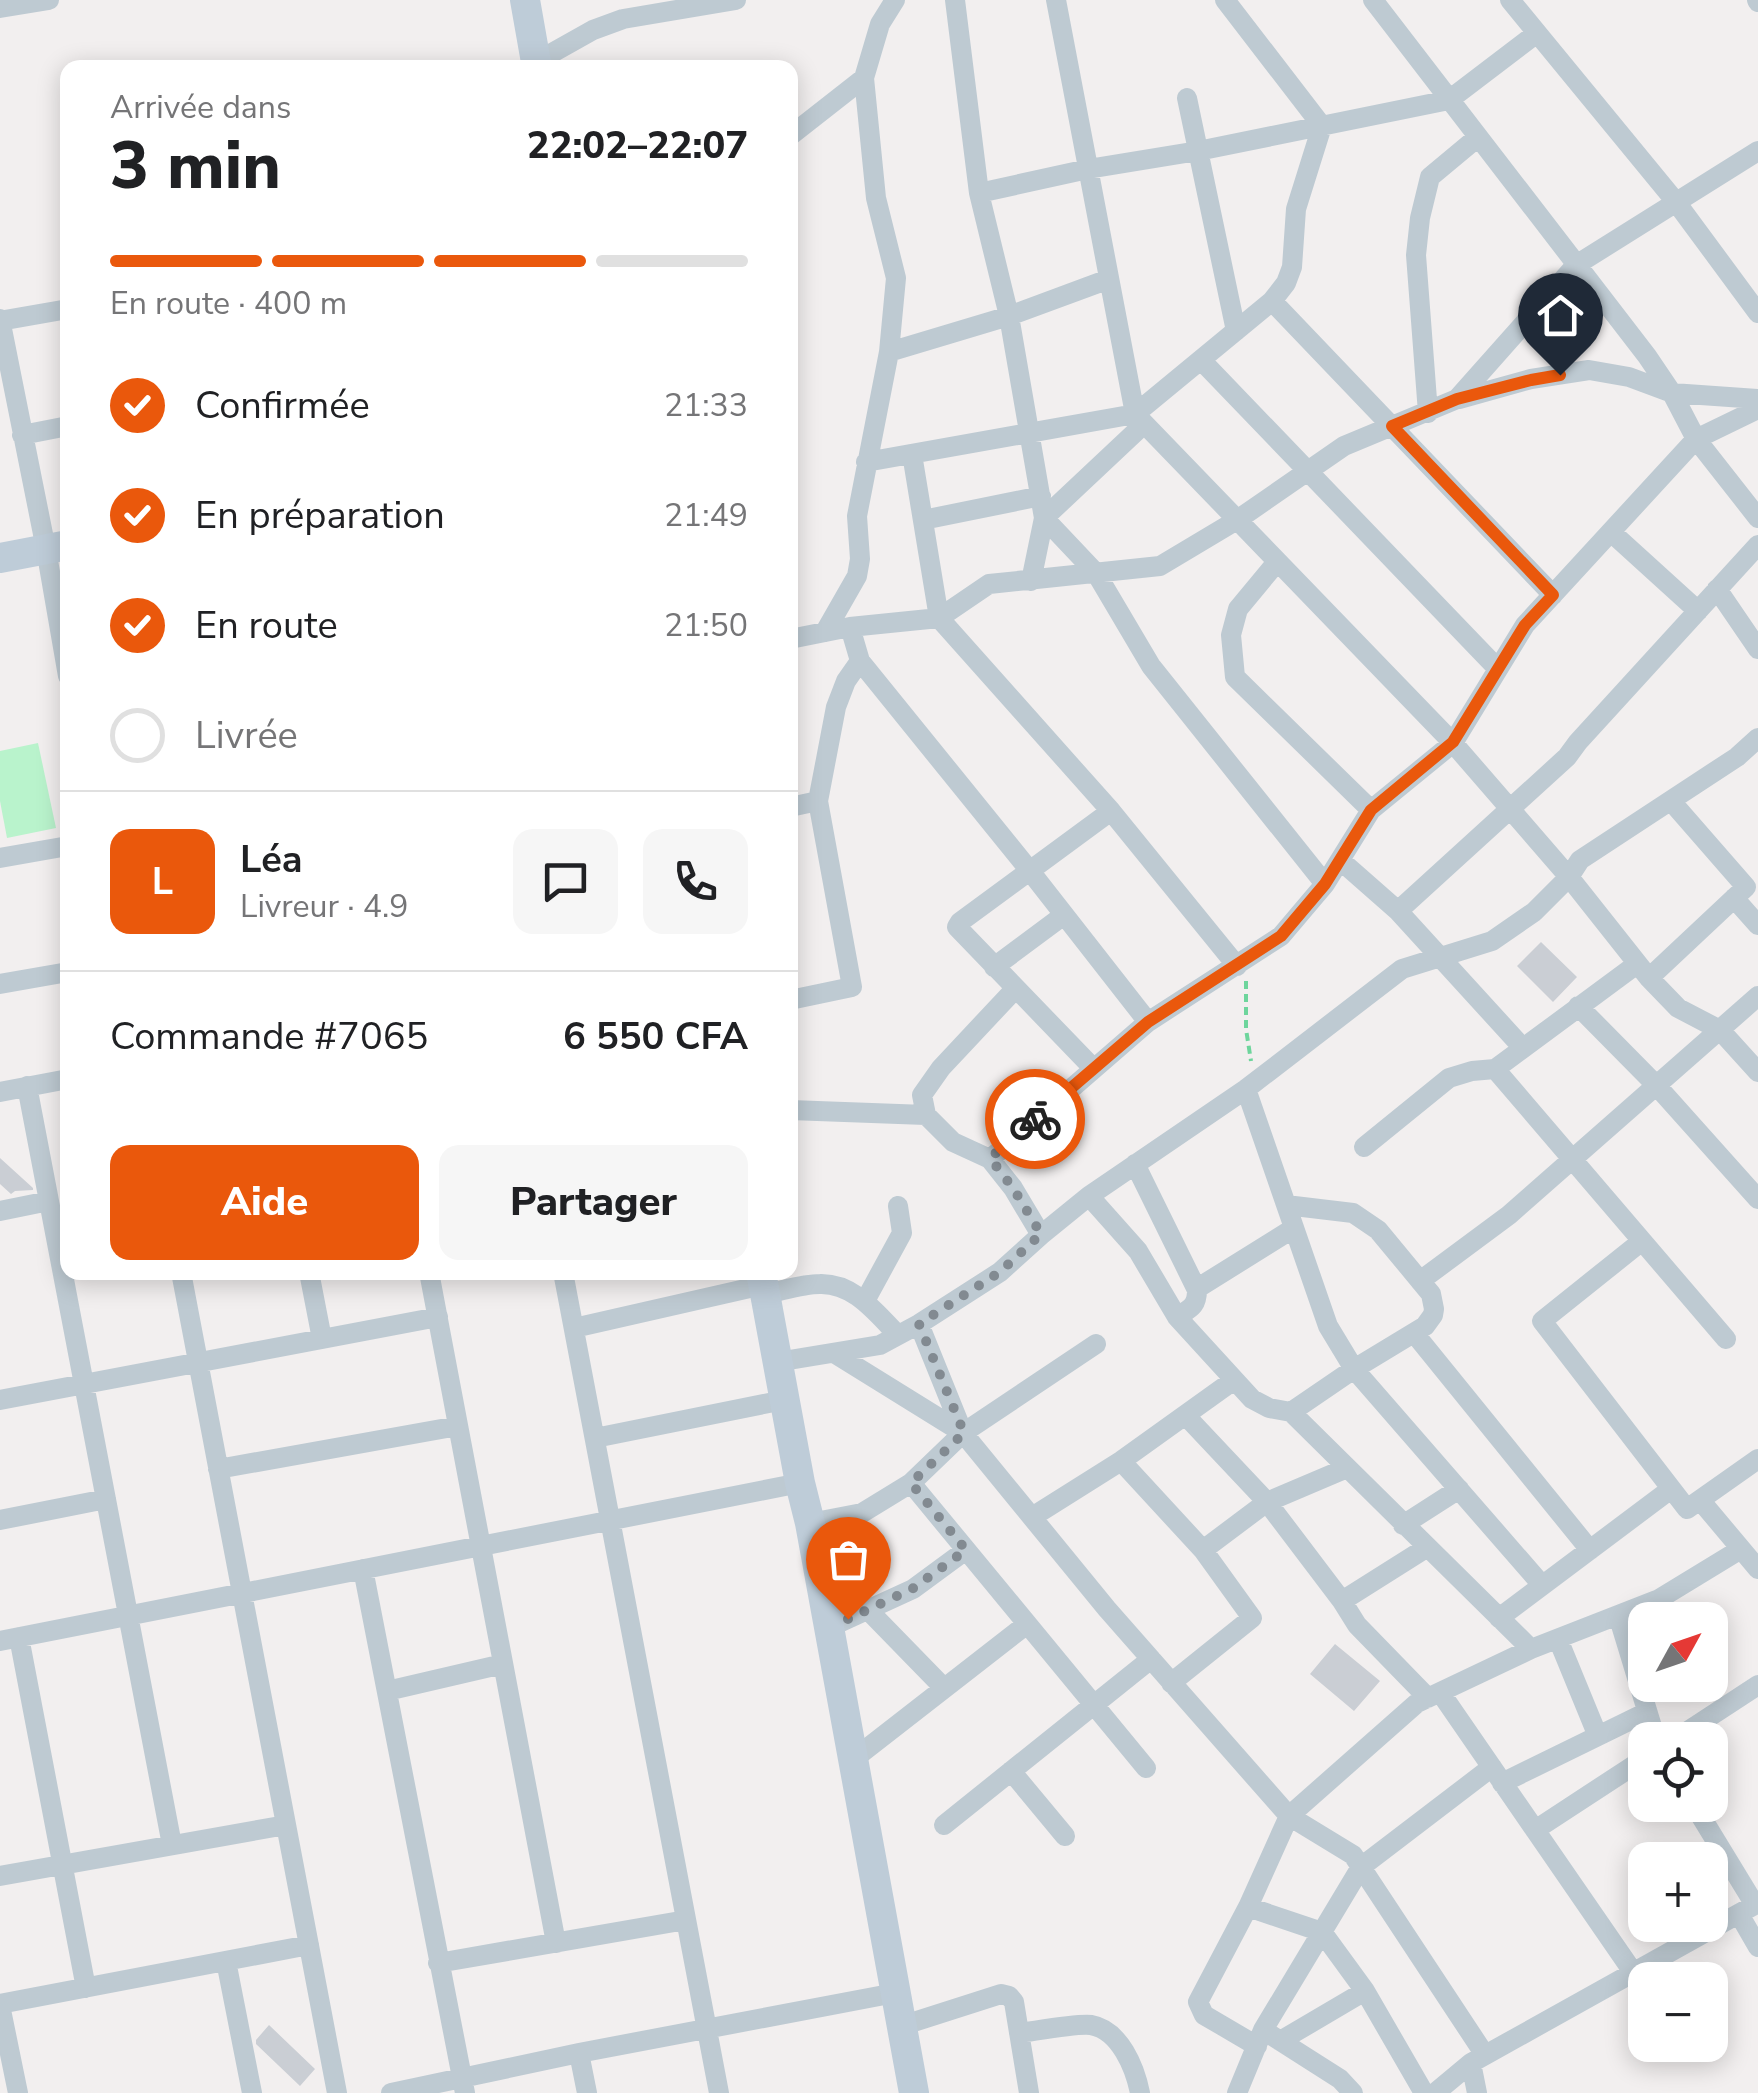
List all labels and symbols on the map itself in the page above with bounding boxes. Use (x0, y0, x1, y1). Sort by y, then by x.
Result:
pin (1518, 273, 1603, 376)
courier (985, 1069, 1085, 1169)
pin (806, 1517, 891, 1620)
north arrow (1628, 1602, 1728, 1702)

